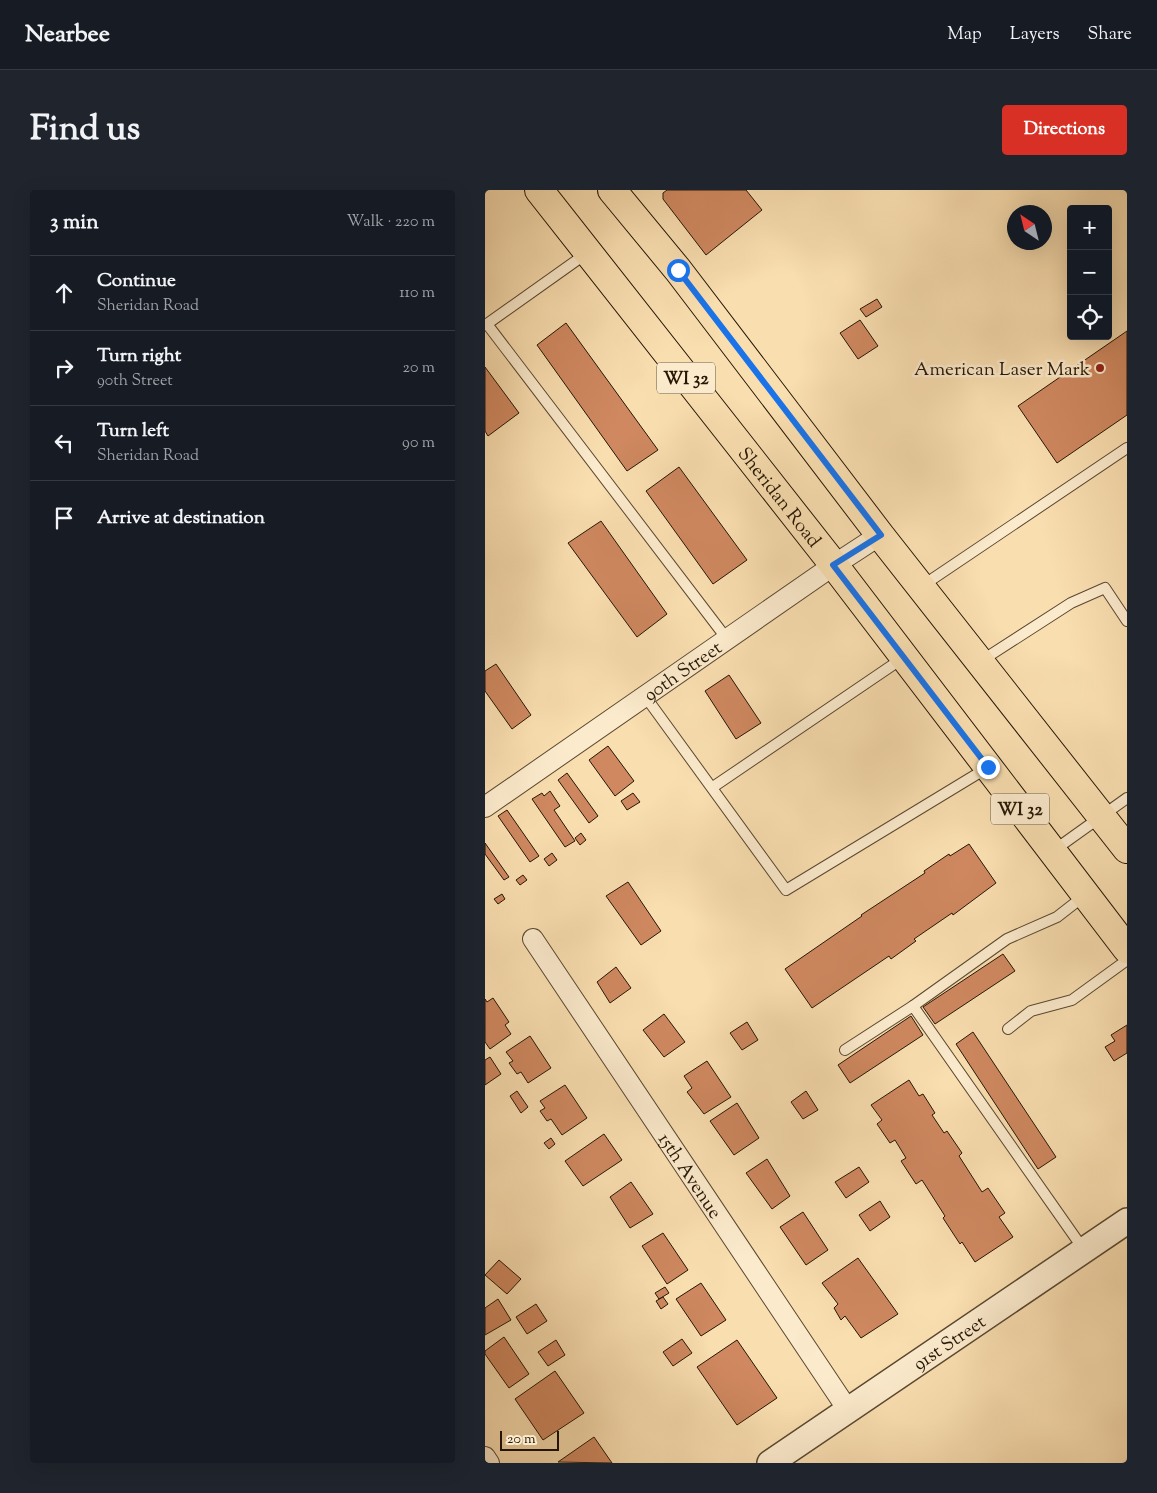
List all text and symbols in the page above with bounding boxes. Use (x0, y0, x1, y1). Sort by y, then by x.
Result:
text: Nearbee (25, 18, 110, 52)
text: Map (947, 22, 982, 48)
text: Layers (1010, 22, 1060, 48)
text: Share (1088, 22, 1132, 48)
text: Find us (30, 105, 140, 156)
button: Directions (1002, 105, 1127, 155)
north arrow (1007, 205, 1052, 250)
map controls (1067, 205, 1112, 340)
button: + (1067, 205, 1112, 250)
text: 3 min (50, 208, 99, 238)
text: Walk · 220 m (347, 211, 435, 234)
button: − (1067, 250, 1112, 295)
route start (667, 259, 690, 282)
text: Continue (97, 268, 176, 295)
icon: ahead (50, 279, 78, 307)
text: 110 m (399, 282, 435, 305)
text: Sheridan Road (97, 295, 199, 318)
button: locate (1067, 295, 1112, 340)
text: Turn right (97, 343, 181, 370)
icon: right (50, 354, 78, 382)
text: 20 m (402, 357, 435, 380)
place label: American Laser Mark (914, 357, 1091, 384)
road number: WI 32 (657, 362, 715, 394)
marker: American Laser Mark (1094, 362, 1106, 374)
text: 90th Street (97, 370, 173, 393)
text: Turn left (97, 418, 169, 445)
icon: left (50, 429, 78, 457)
text: 90 m (402, 432, 435, 455)
street label: Sheridan Road (730, 442, 826, 554)
text: Sheridan Road (97, 445, 199, 468)
icon: arrive (50, 504, 78, 532)
text: Arrive at destination (97, 505, 265, 532)
street label: 90th Street (639, 635, 729, 709)
route end (977, 756, 1000, 779)
road number: WI 32 (991, 794, 1049, 824)
street label: 15th Avenue (650, 1128, 727, 1225)
street label: 91st Street (908, 1309, 992, 1378)
scale bar (500, 1428, 559, 1451)
text: 20 m (507, 1430, 536, 1450)

